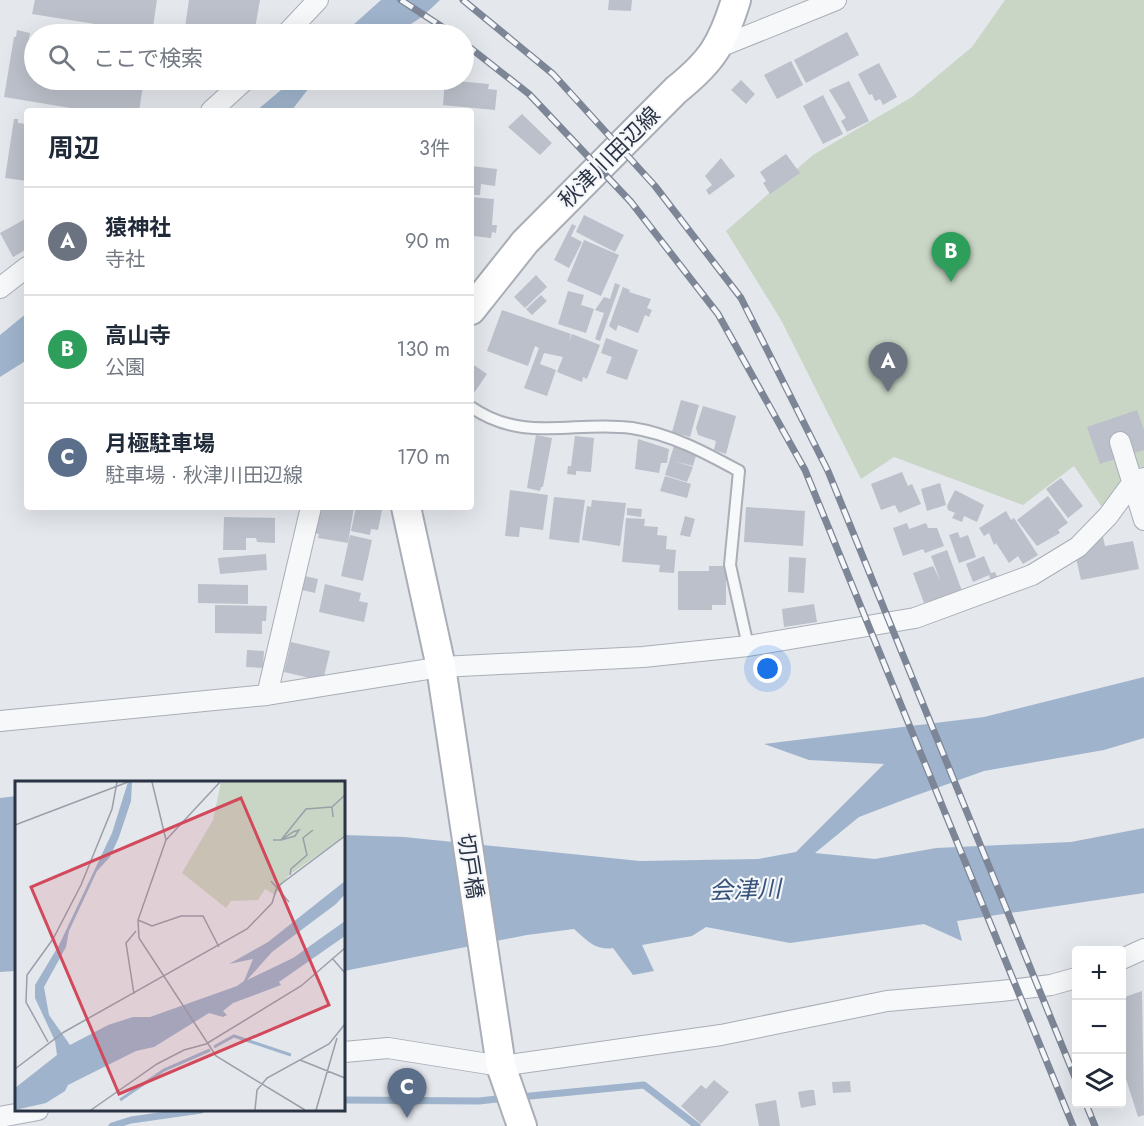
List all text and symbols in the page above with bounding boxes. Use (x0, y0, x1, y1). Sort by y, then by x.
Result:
search box (24, 24, 474, 90)
icon: search (45, 41, 78, 74)
text: ここで検索 (93, 42, 203, 74)
street label: 秋津川田辺線 (551, 99, 667, 215)
text: 周辺 (48, 129, 100, 167)
text: 3件 (419, 134, 450, 163)
text: 猿神社 (105, 211, 171, 243)
text: A (60, 227, 75, 256)
text: 90 m (405, 227, 450, 256)
pin: B (932, 232, 970, 282)
text: 寺社 (105, 245, 145, 274)
text: 高山寺 (105, 319, 171, 351)
text: B (61, 335, 74, 364)
text: 130 m (396, 335, 450, 364)
pin: A (868, 342, 908, 392)
text: 公園 (105, 353, 145, 382)
text: 月極駐車場 (105, 427, 215, 459)
text: C (60, 443, 75, 472)
text: 170 m (397, 443, 450, 472)
text: 駐車場 · 秋津川田辺線 (105, 461, 303, 490)
your location (753, 654, 782, 683)
inset map (15, 781, 345, 1111)
street label: 切戸橋 (450, 831, 492, 901)
water label: 会津川 (708, 871, 785, 908)
map controls (1072, 946, 1126, 1108)
button: + (1072, 946, 1126, 1000)
button: − (1072, 1000, 1126, 1054)
button: layers (1072, 1054, 1126, 1108)
pin: C (388, 1068, 426, 1118)

